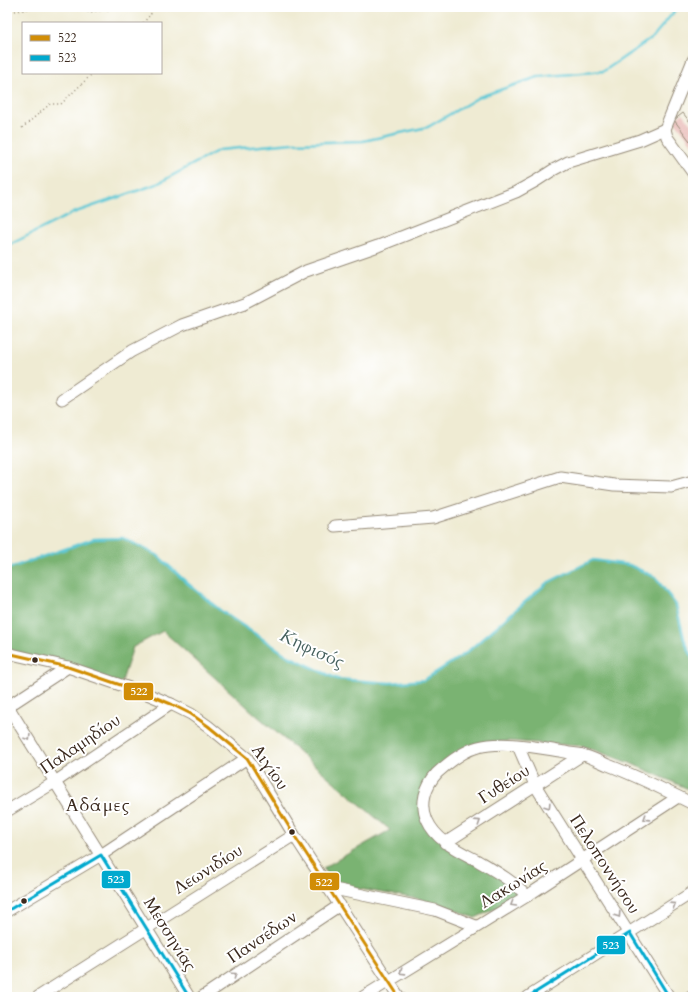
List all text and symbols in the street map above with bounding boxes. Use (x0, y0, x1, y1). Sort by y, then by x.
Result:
legend (22, 22, 162, 74)
text: 522 (58, 30, 76, 46)
text: 523 (58, 50, 76, 66)
water label: Κηφισός (276, 623, 348, 675)
unlabelled marker (30, 655, 40, 665)
line badge: 522 (123, 682, 154, 701)
text: 522 (131, 684, 148, 699)
street label: Παλαμηδίου (35, 709, 125, 779)
one-way arrow (23, 734, 30, 741)
street label: Αιγίου (246, 740, 294, 794)
street label: Γυθείου (474, 759, 534, 809)
district label: Αδάμες (66, 793, 130, 818)
one-way arrow (543, 802, 551, 809)
street label: Πελοποννήσου (564, 810, 646, 918)
one-way arrow (643, 813, 650, 821)
one-way arrow (474, 819, 481, 826)
unlabelled marker (287, 827, 297, 837)
street label: Λεωνιδίου (169, 839, 247, 899)
street label: Λακωνίας (475, 854, 551, 914)
line badge: 523 (101, 870, 131, 889)
text: 523 (108, 872, 125, 887)
line badge: 522 (309, 872, 340, 891)
text: 522 (316, 875, 333, 890)
street label: Μεσσηνίας (138, 893, 202, 975)
unlabelled marker (19, 896, 29, 906)
one-way arrow (510, 899, 517, 907)
one-way arrow (669, 902, 676, 910)
street label: Πανσέδων (223, 905, 301, 969)
one-way arrow (613, 911, 621, 918)
line badge: 523 (596, 935, 626, 955)
text: 523 (603, 938, 620, 953)
one-way arrow (399, 967, 406, 975)
one-way arrow (230, 973, 237, 980)

